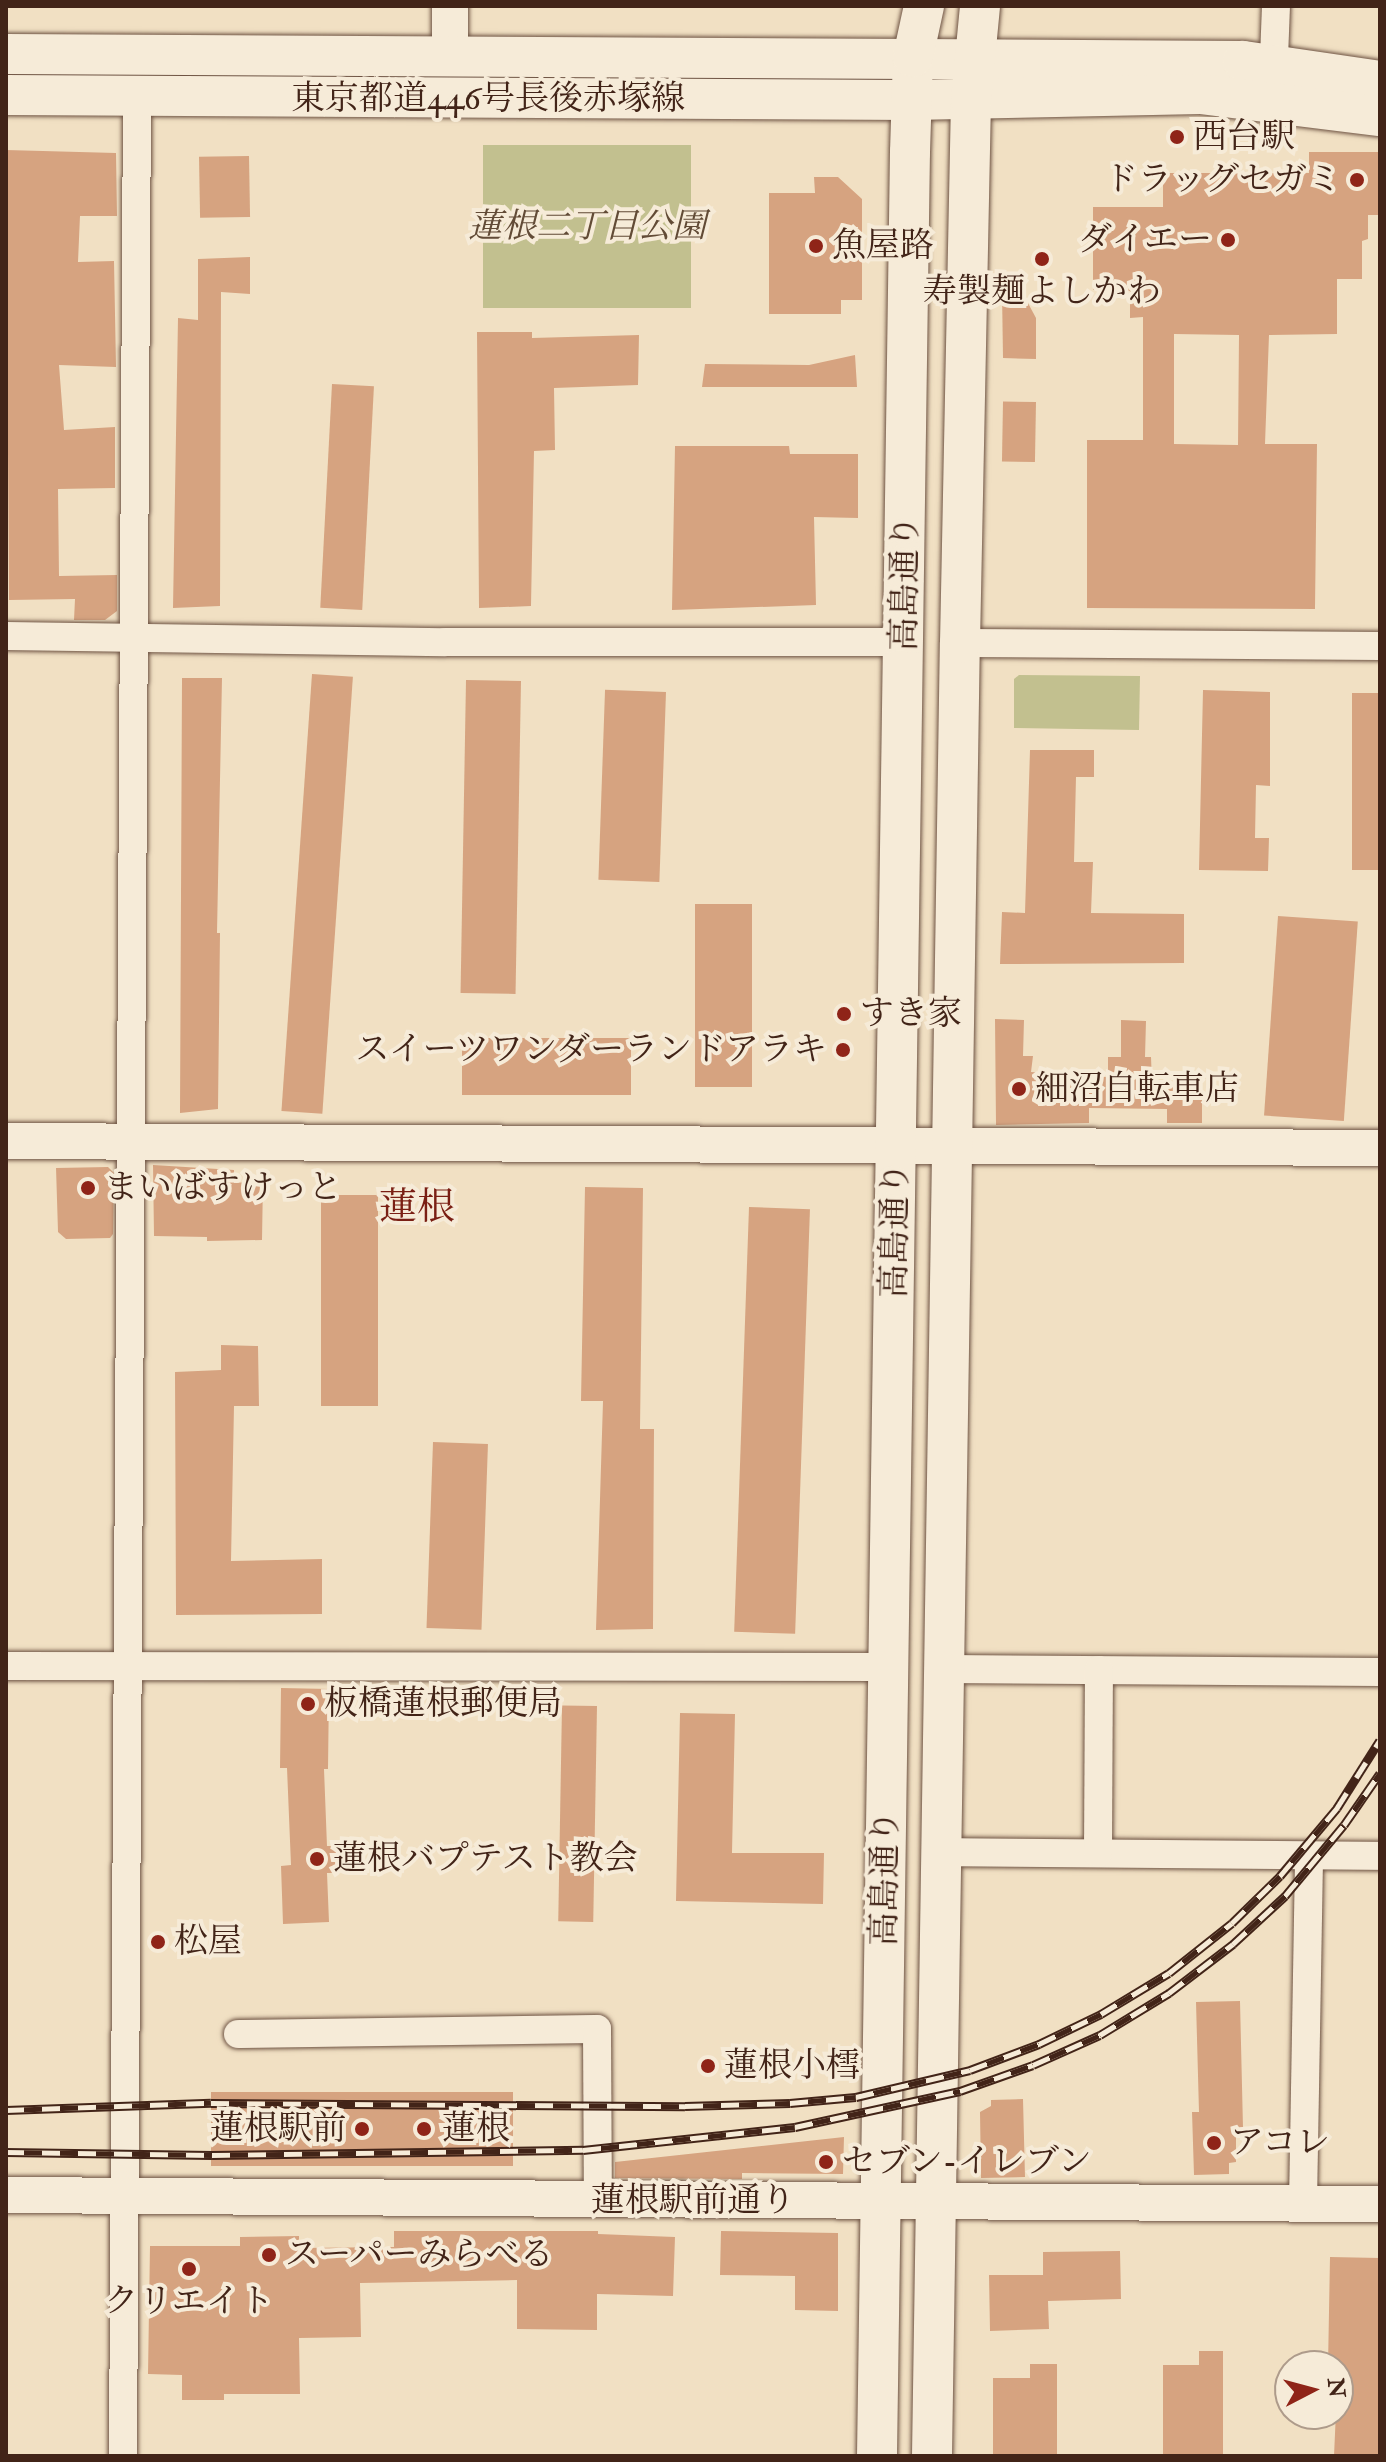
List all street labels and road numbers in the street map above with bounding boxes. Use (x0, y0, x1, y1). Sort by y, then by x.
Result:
street label: 東京都道446号長後赤塚線 (291, 79, 685, 119)
street label: 高島通り (883, 515, 927, 651)
street label: 高島通り (873, 1162, 917, 1298)
street label: 高島通り (863, 1810, 907, 1946)
street label: 蓮根駅前通り (591, 2181, 795, 2221)

